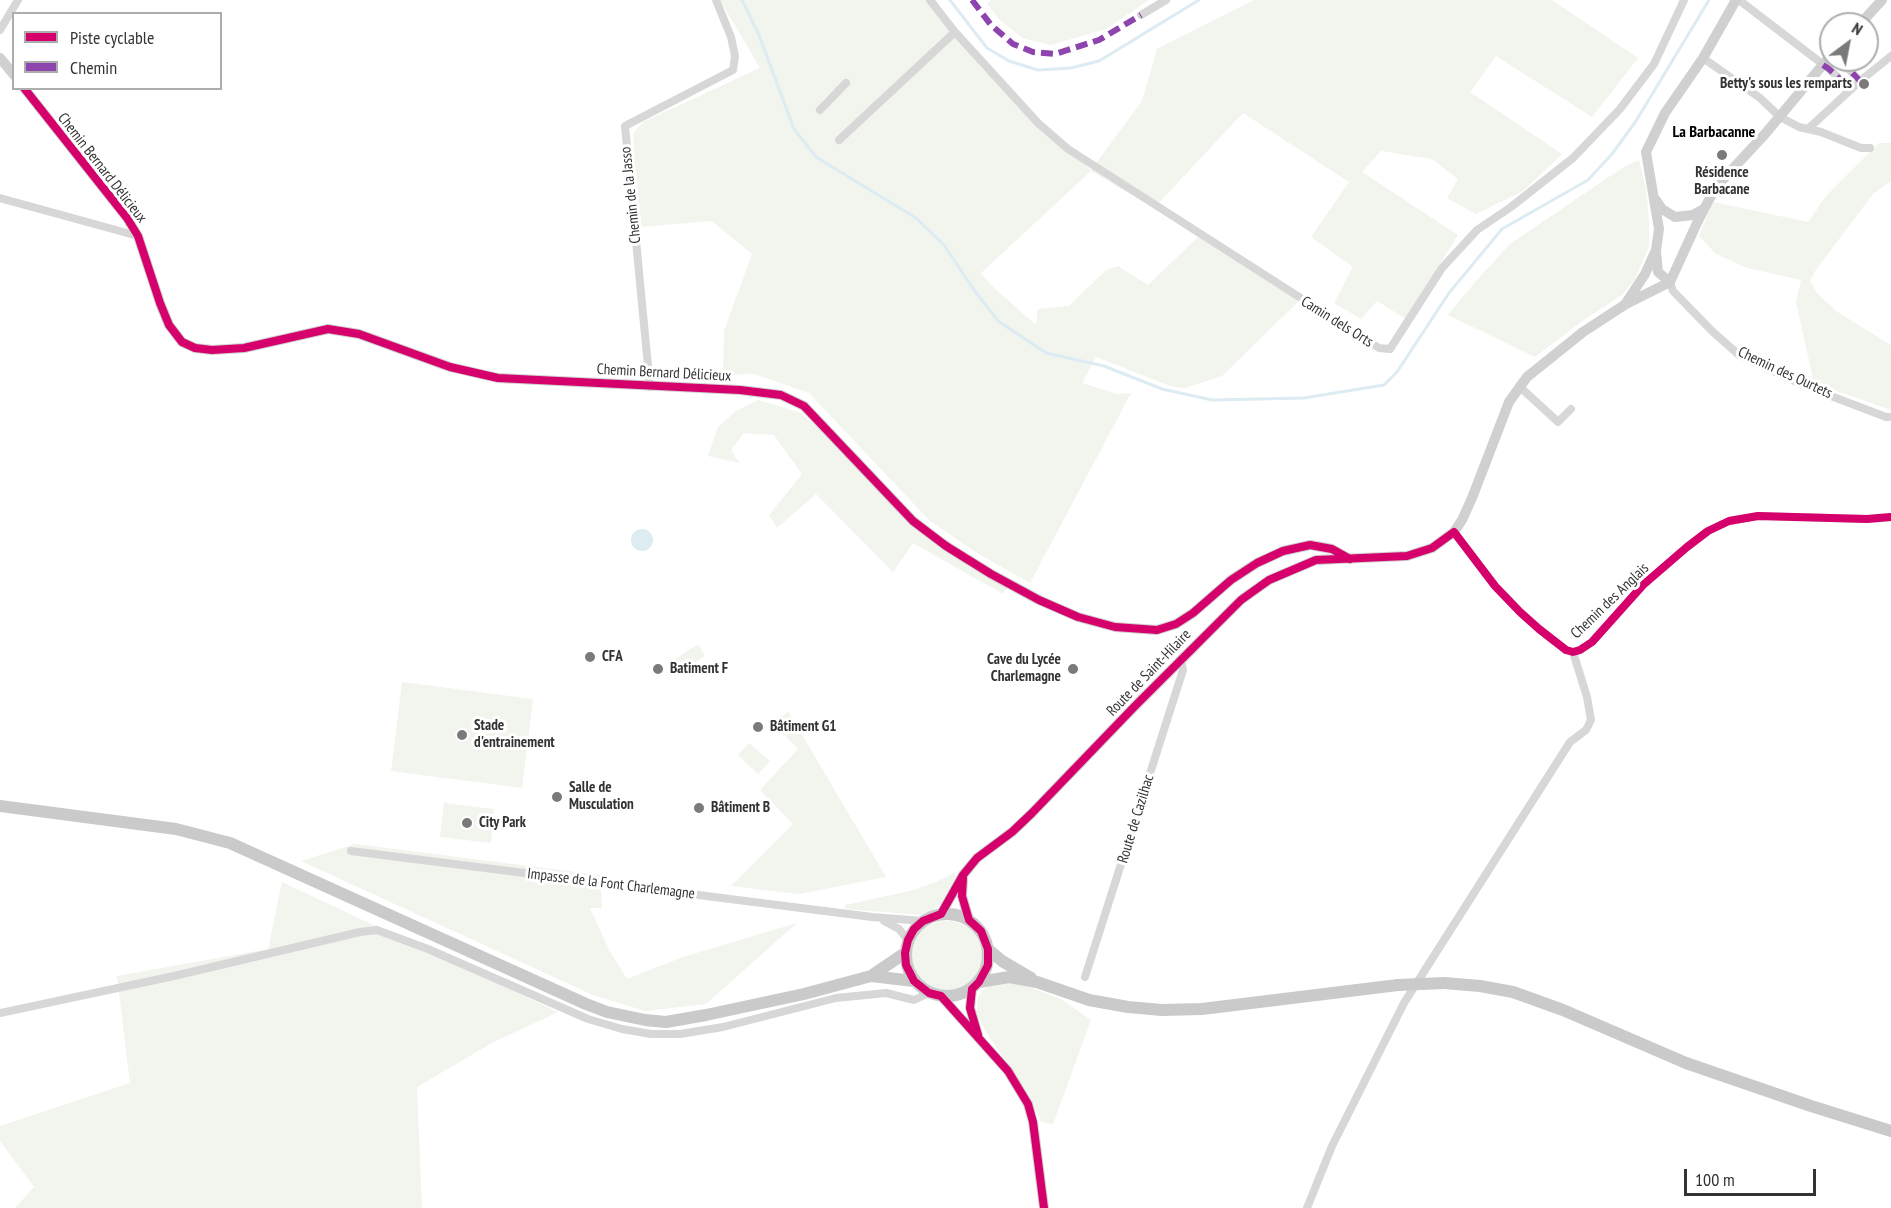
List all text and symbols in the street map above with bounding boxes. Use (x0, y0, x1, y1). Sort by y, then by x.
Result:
legend (12, 12, 222, 90)
north arrow (1819, 12, 1879, 72)
text: N (1849, 18, 1866, 39)
text: Piste cyclable (70, 26, 154, 49)
text: Chemin (70, 56, 117, 79)
place label: Betty's sous les remparts (1720, 75, 1852, 93)
marker: Betty's sous les remparts (1857, 77, 1871, 91)
street label: Chemin Bernard Délicieux (54, 109, 150, 227)
district label: La Barbacanne (1673, 122, 1755, 142)
street label: Chemin de la Jasso (617, 146, 645, 244)
marker: Résidence Barbacane (1715, 148, 1729, 162)
place label: Résidence Barbacane (1694, 164, 1750, 199)
street label: Camin dels Orts (1298, 293, 1376, 351)
street label: Chemin des Ourtets (1735, 343, 1835, 403)
street label: Chemin Bernard Délicieux (596, 360, 732, 386)
street label: Chemin des Anglais (1567, 559, 1653, 643)
street label: Route de Saint-Hilaire (1103, 626, 1195, 720)
place label: CFA (602, 648, 623, 666)
marker: CFA (583, 650, 597, 664)
place label: Cave du Lycée Charlemagne (987, 651, 1061, 686)
place label: Batiment F (670, 660, 728, 678)
marker: Batiment F (651, 662, 665, 676)
marker: Cave du Lycée Charlemagne (1066, 662, 1080, 676)
place label: Stade d'entrainement (474, 717, 555, 752)
place label: Bâtiment G1 (770, 718, 837, 736)
marker: Bâtiment G1 (751, 720, 765, 734)
marker: Stade d'entrainement (455, 728, 469, 742)
street label: Route de Cazilhac (1114, 773, 1158, 865)
place label: Salle de Musculation (569, 779, 634, 814)
marker: Salle de Musculation (550, 790, 564, 804)
place label: Bâtiment B (711, 799, 770, 817)
marker: Bâtiment B (692, 801, 706, 815)
place label: City Park (479, 814, 526, 832)
marker: City Park (460, 816, 474, 830)
street label: Impasse de la Font Charlemagne (526, 865, 696, 903)
scale bar (1687, 1157, 1819, 1195)
text: 100 m (1695, 1168, 1735, 1191)

